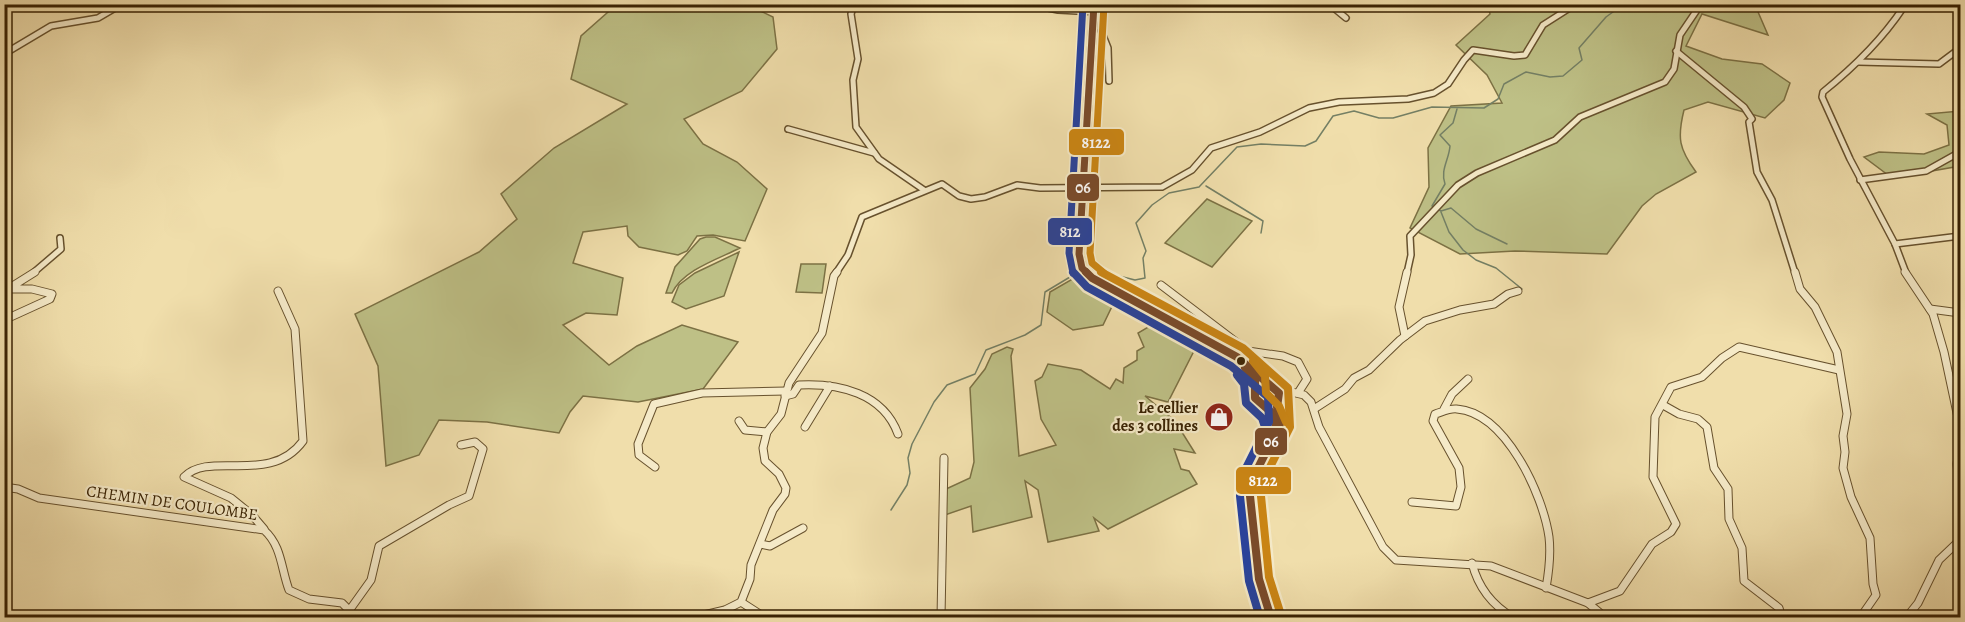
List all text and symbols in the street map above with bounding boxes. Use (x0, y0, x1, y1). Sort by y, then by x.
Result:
line badge: 8122 (1068, 128, 1125, 156)
text: 8122 (1082, 132, 1111, 154)
line badge: 06 (1066, 173, 1100, 202)
text: 06 (1075, 177, 1091, 199)
line badge: 812 (1047, 217, 1093, 246)
text: 812 (1059, 221, 1081, 243)
unlabelled marker (1235, 355, 1247, 367)
place label: Le cellier des 3 collines (1112, 397, 1198, 437)
shop icon: Le cellier des 3 collines (1203, 401, 1235, 433)
line badge: 06 (1254, 427, 1288, 456)
text: 06 (1263, 431, 1279, 453)
line badge: 8122 (1235, 466, 1292, 495)
text: 8122 (1249, 470, 1278, 492)
street label: CHEMIN DE COULOMBE (85, 480, 259, 526)

